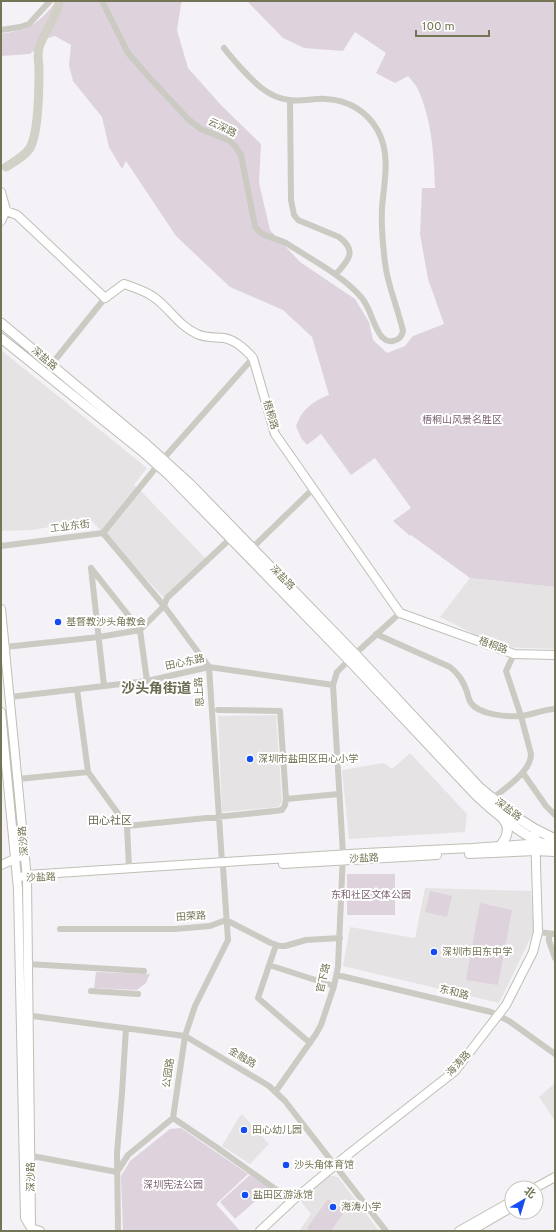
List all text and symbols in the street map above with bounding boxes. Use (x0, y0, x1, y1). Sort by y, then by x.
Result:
scale bar (416, 12, 489, 38)
text: 100 m (422, 19, 455, 35)
street label: 云深路 (206, 116, 238, 140)
street label: 深盐路 (28, 344, 60, 374)
street label: 梧桐路 (259, 399, 281, 431)
park label: 梧桐山风景名胜区 (422, 414, 502, 427)
street label: 工业东街 (49, 518, 91, 536)
street label: 深盐路 (267, 563, 297, 593)
place label: 基督教沙头角教会 (66, 616, 146, 629)
marker: 基督教沙头角教会 (53, 617, 63, 627)
street label: 梧桐路 (477, 635, 509, 657)
street label: 田心东路 (164, 652, 206, 674)
street label: 恩上路 (192, 677, 208, 707)
district label: 沙头角街道 (121, 680, 191, 698)
place label: 深圳市盐田区田心小学 (258, 753, 358, 766)
marker: 深圳市盐田区田心小学 (245, 754, 255, 764)
street label: 深盐路 (492, 796, 524, 824)
district label: 田心社区 (88, 814, 132, 828)
street label: 深沙路 (16, 825, 32, 857)
street label: 沙盐路 (349, 852, 379, 866)
street label: 沙盐路 (26, 871, 56, 885)
park label: 东和社区文体公园 (331, 889, 411, 902)
street label: 田荣路 (176, 909, 206, 925)
place label: 深圳市田东中学 (442, 946, 512, 959)
marker: 深圳市田东中学 (429, 947, 439, 957)
street label: 官下路 (314, 962, 334, 994)
street label: 东和路 (438, 983, 470, 1003)
street label: 金融路 (226, 1045, 258, 1071)
street label: 海涛路 (444, 1049, 474, 1079)
street label: 公园路 (160, 1057, 178, 1089)
place label: 田心幼儿园 (252, 1124, 302, 1137)
marker: 田心幼儿园 (239, 1125, 249, 1135)
place label: 沙头角体育馆 (294, 1159, 354, 1172)
marker: 沙头角体育馆 (281, 1160, 291, 1170)
street label: 深沙路 (25, 1162, 38, 1192)
park label: 深圳宪法公园 (143, 1179, 203, 1192)
north arrow (504, 1180, 544, 1220)
text: 北 (521, 1184, 538, 1202)
place label: 盐田区游泳馆 (253, 1189, 313, 1202)
marker: 盐田区游泳馆 (240, 1190, 250, 1200)
place label: 海涛小学 (341, 1201, 381, 1214)
marker: 海涛小学 (328, 1202, 338, 1212)

